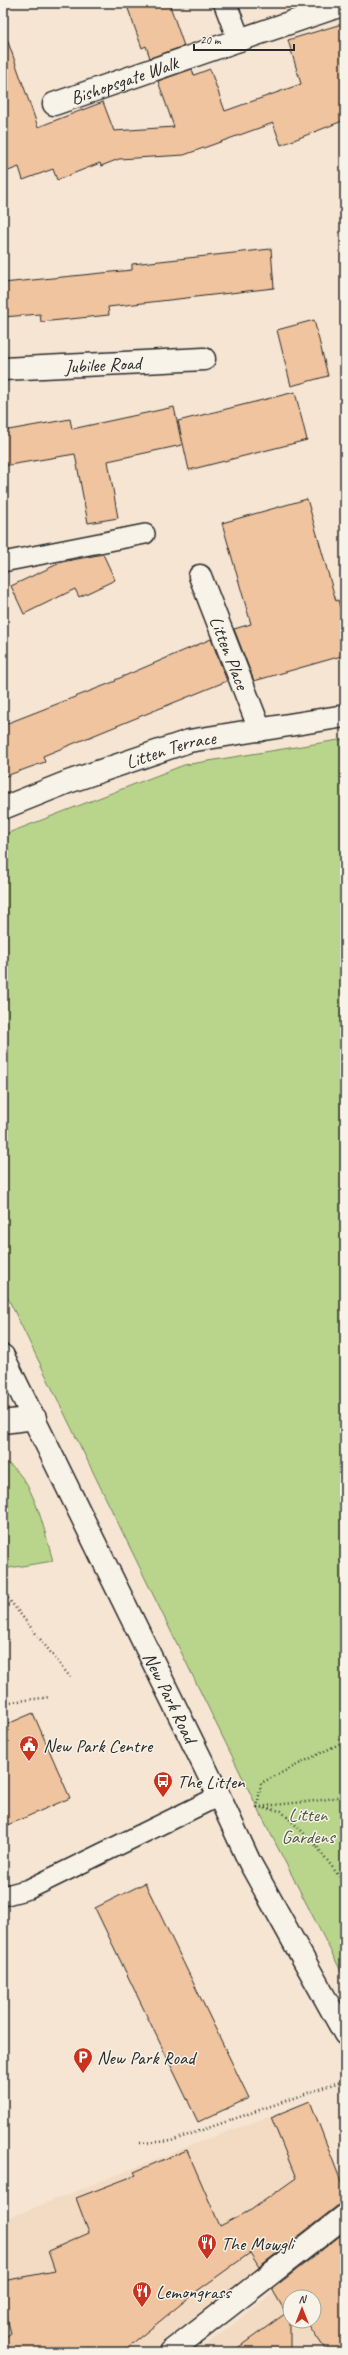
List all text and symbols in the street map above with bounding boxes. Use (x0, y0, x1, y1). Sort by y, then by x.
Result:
scale bar (194, 26, 294, 52)
text: 20 m (200, 32, 222, 48)
street label: Bishopsgate Walk (67, 51, 182, 110)
street label: Jubilee Road (63, 351, 145, 379)
street label: Litten Place (204, 613, 255, 695)
street label: Litten Terrace (123, 726, 219, 775)
street label: New Park Road (137, 1648, 203, 1750)
public building icon: New Park Centre (18, 1734, 40, 1762)
place label: New Park Centre (43, 1734, 154, 1758)
bus stop icon: The Litten (152, 1770, 174, 1798)
place label: The Litten (177, 1770, 245, 1794)
park label: Litten Gardens (281, 1803, 337, 1849)
parking icon: New Park Road (72, 2046, 94, 2074)
place label: New Park Road (97, 2046, 198, 2070)
restaurant icon: The Mowgli (196, 2232, 218, 2260)
place label: The Mowgli (221, 2232, 296, 2256)
restaurant icon: Lemongrass (131, 2280, 153, 2308)
place label: Lemongrass (156, 2280, 232, 2304)
north arrow (282, 2289, 322, 2329)
text: N (299, 2292, 308, 2306)

